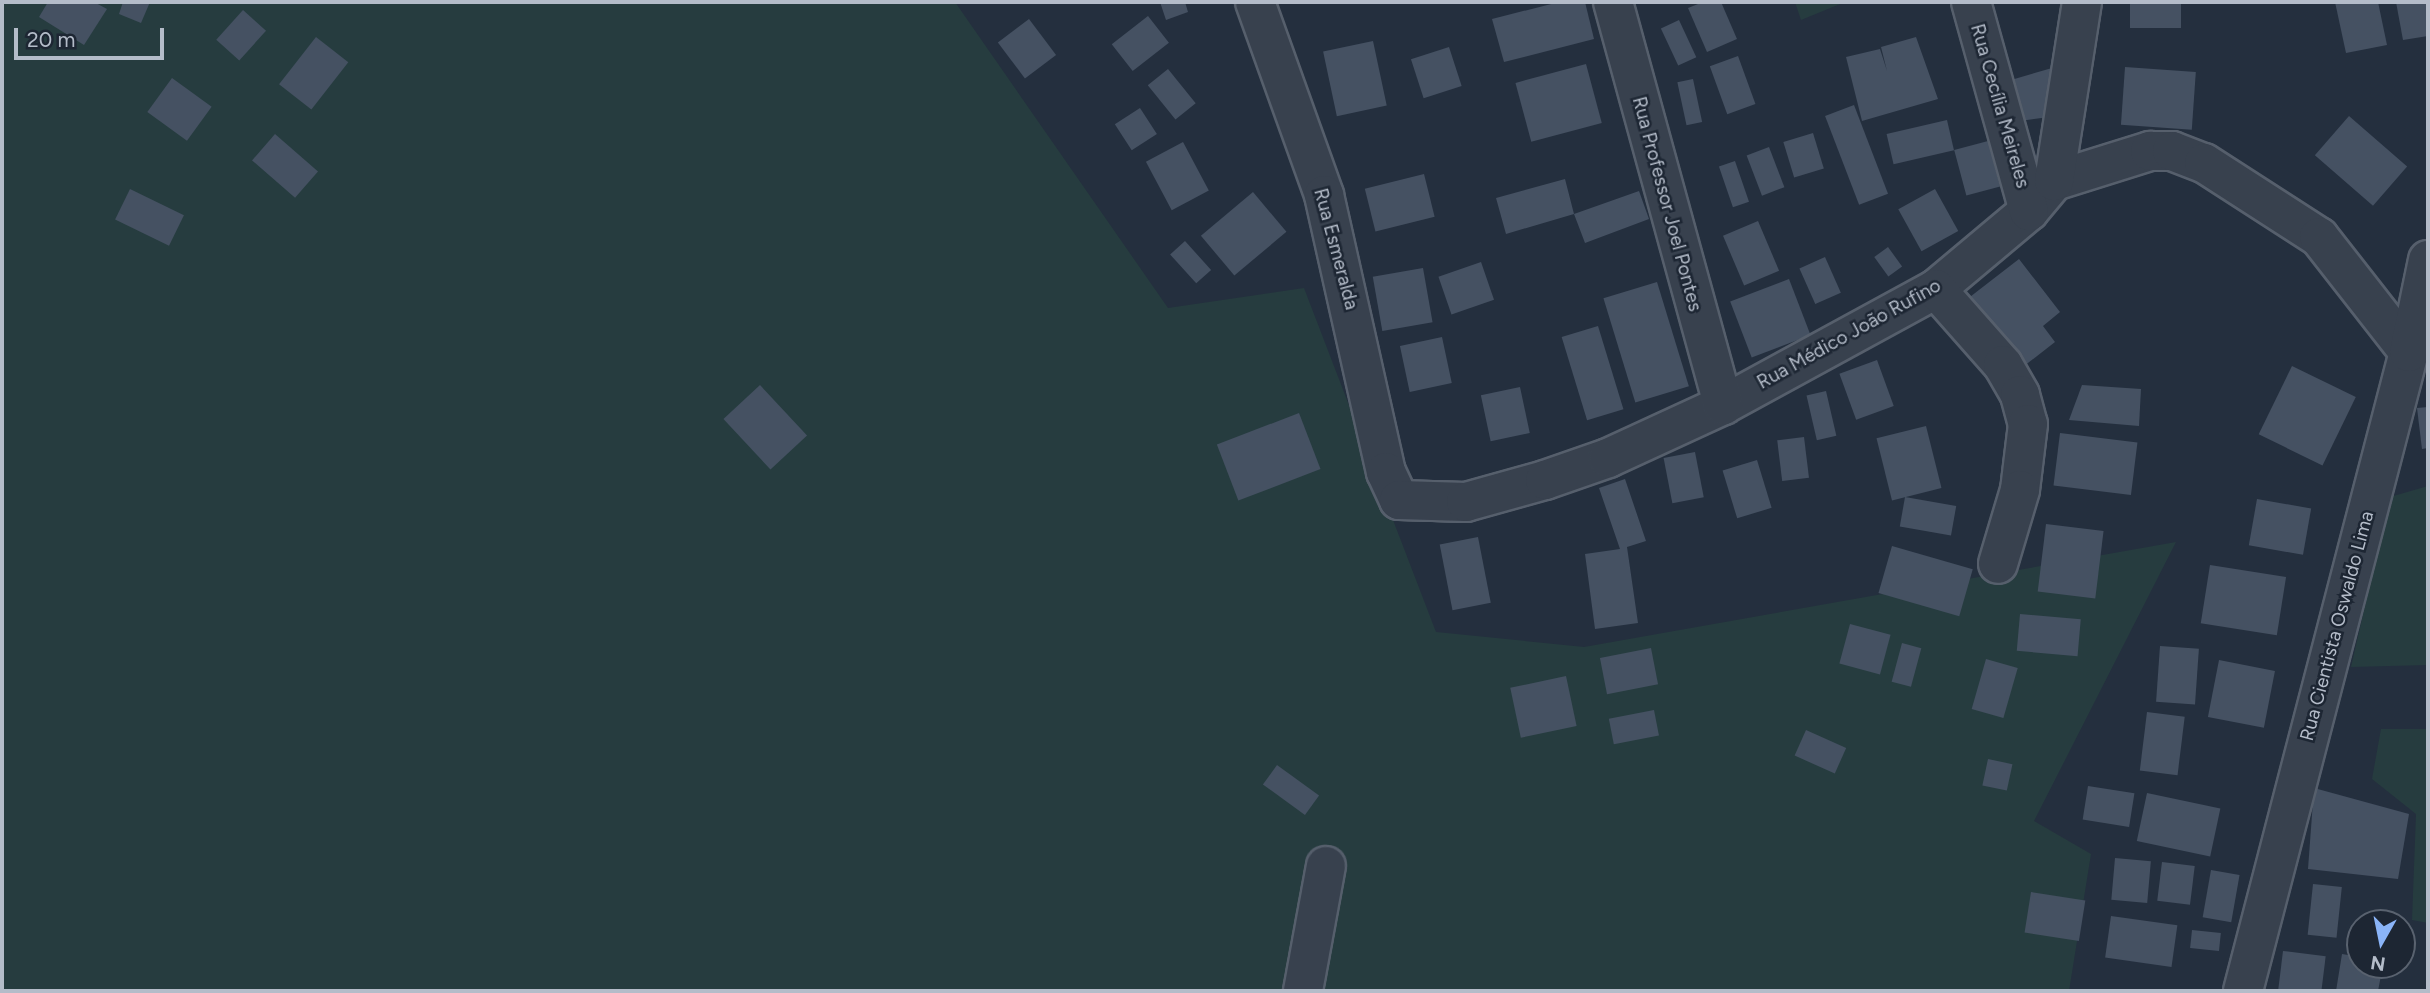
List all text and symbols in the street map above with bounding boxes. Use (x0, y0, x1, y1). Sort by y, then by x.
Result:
scale bar (18, 14, 168, 58)
street label: Rua Cecília Meireles (1966, 21, 2034, 191)
text: 20 m (27, 27, 75, 52)
street label: Rua Professor Joel Pontes (1627, 94, 1707, 314)
street label: Rua Esmeralda (1309, 186, 1363, 312)
street label: Rua Médico João Rufino (1753, 274, 1945, 394)
street label: Rua Cientista Oswaldo Lima (2295, 509, 2379, 743)
north arrow (2346, 909, 2416, 979)
text: N (2369, 951, 2387, 976)

